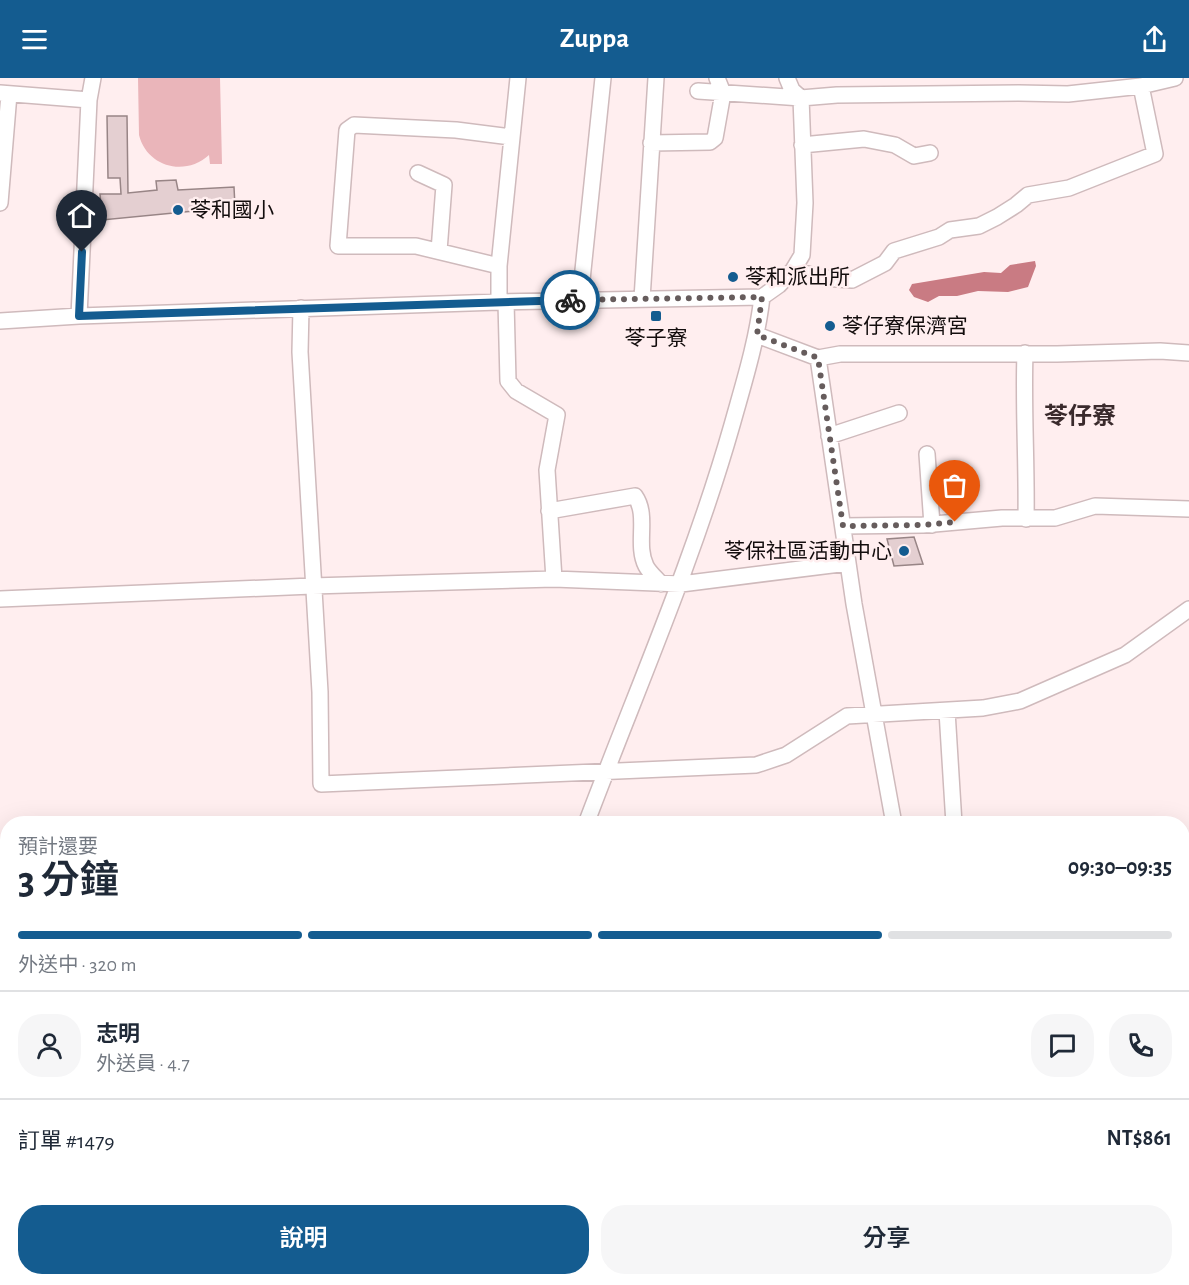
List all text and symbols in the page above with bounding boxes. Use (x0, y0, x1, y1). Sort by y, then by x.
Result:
icon: menu (18, 23, 51, 56)
icon: share (1138, 23, 1171, 56)
text: Zuppa (560, 25, 629, 52)
pin (56, 190, 107, 252)
icon: home (65, 199, 98, 232)
place label: 苓和國小 (190, 199, 274, 221)
marker: 苓和國小 (171, 203, 185, 217)
place label: 苓和派出所 (745, 266, 850, 288)
courier (540, 270, 600, 330)
marker: 苓和派出所 (726, 270, 740, 284)
icon: bike (554, 284, 587, 317)
marker: 苓子寮 (649, 309, 663, 323)
place label: 苓仔寮保濟宮 (842, 315, 968, 337)
marker: 苓仔寮保濟宮 (823, 319, 837, 333)
place label: 苓子寮 (625, 327, 688, 349)
district label: 苓仔寮 (1044, 403, 1116, 429)
pin (929, 460, 980, 522)
icon: bag (938, 469, 971, 502)
place label: 苓保社區活動中心 (724, 540, 892, 562)
marker: 苓保社區活動中心 (897, 544, 911, 558)
text: 預計還要 (18, 837, 98, 857)
text: 09:30–09:35 (1068, 856, 1172, 878)
text: 3 分鐘 (18, 862, 119, 901)
text: 外送中 · 320 m (18, 955, 136, 975)
button: person (18, 1014, 81, 1077)
button: chat (1031, 1014, 1094, 1077)
button: phone (1109, 1014, 1172, 1077)
text: 志明 (96, 1023, 140, 1045)
text: 外送員 · 4.7 (96, 1054, 190, 1074)
text: NT$861 (1107, 1127, 1172, 1149)
text: 訂單 #1479 (18, 1130, 115, 1152)
button: 說明 (18, 1205, 589, 1274)
button: 分享 (601, 1205, 1172, 1274)

